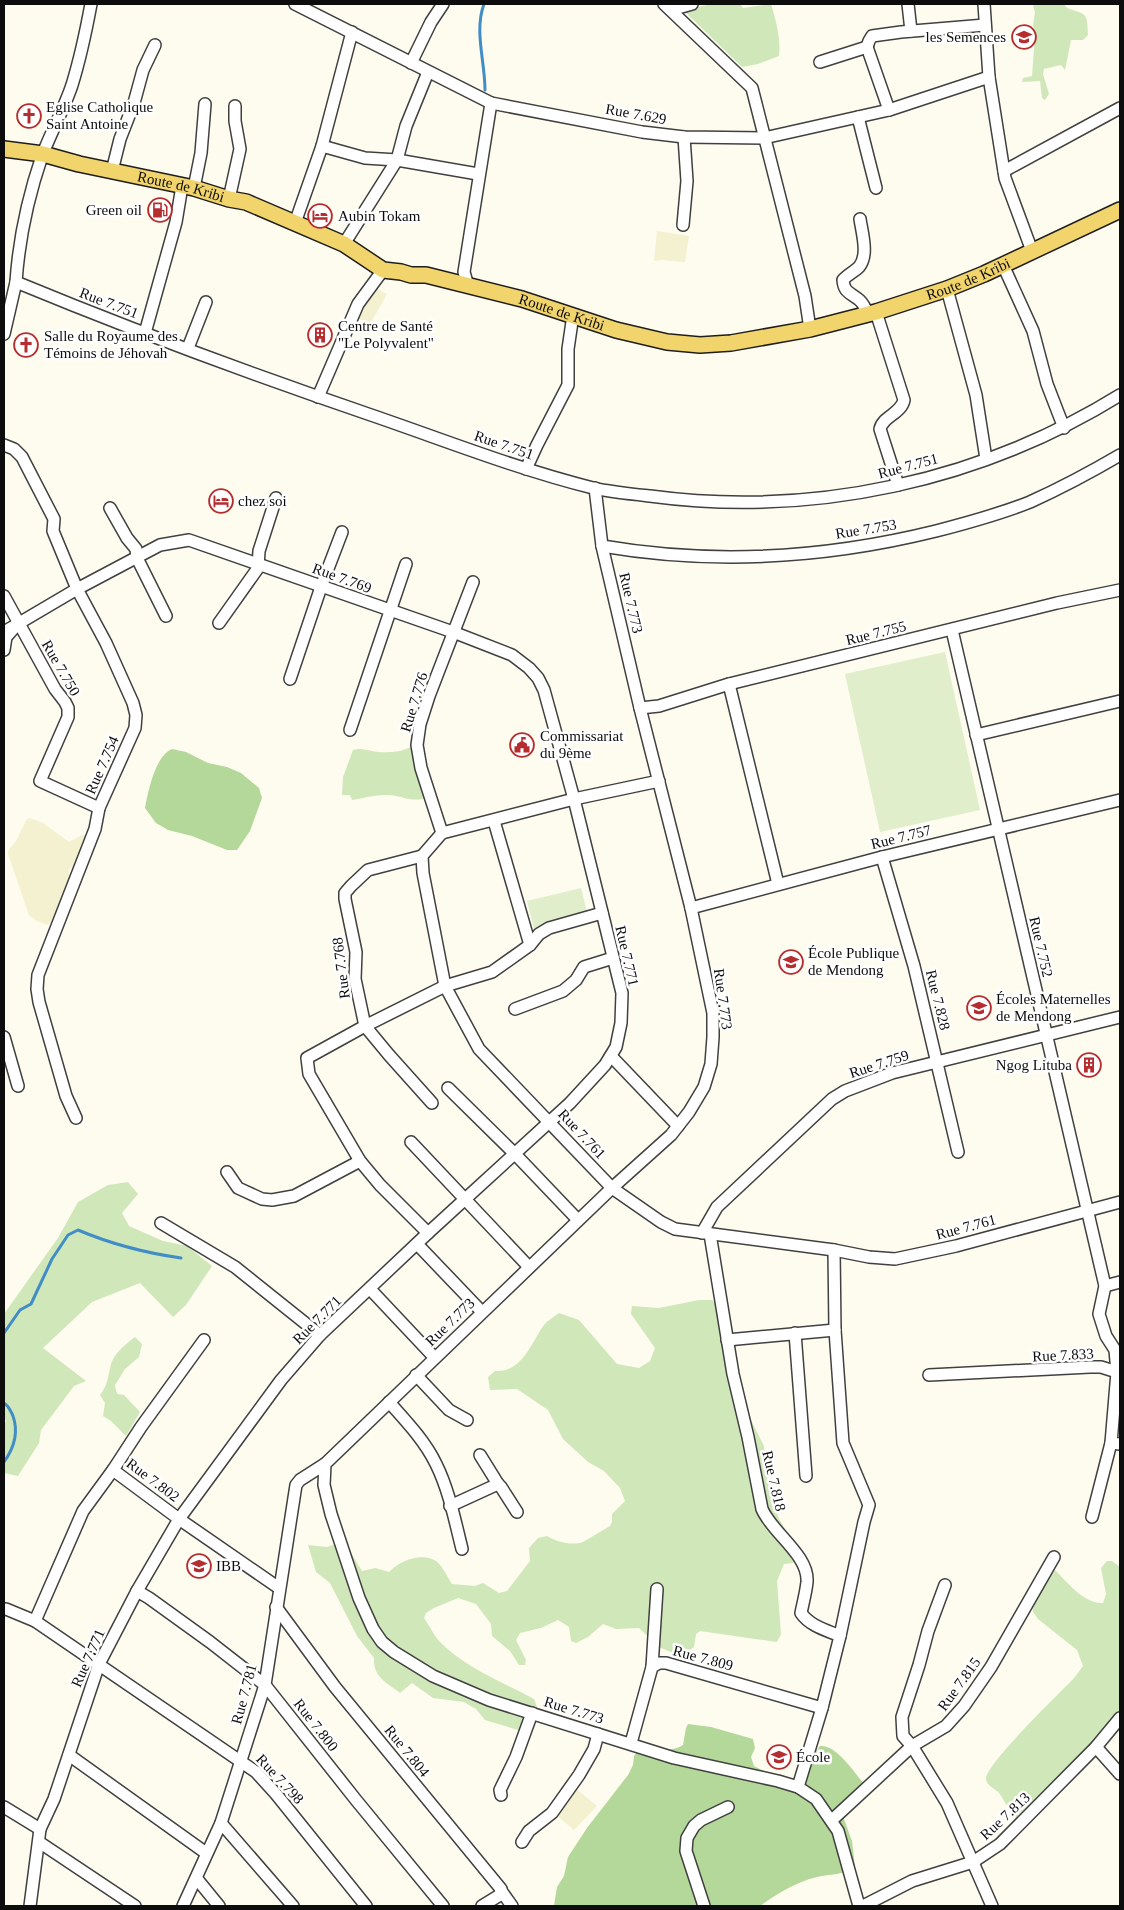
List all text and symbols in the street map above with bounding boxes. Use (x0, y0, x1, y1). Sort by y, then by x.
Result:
school or university icon: les Semences (1011, 24, 1037, 50)
place label: les Semences (926, 29, 1006, 45)
place label: Eglise Catholique Saint Antoine (46, 99, 153, 132)
street label: Rue 7.629 (604, 101, 668, 127)
church icon: Eglise Catholique Saint Antoine (16, 103, 42, 129)
street label: Route de Kribi (136, 168, 226, 205)
fuel station icon: Green oil (147, 197, 173, 223)
place label: Green oil (86, 202, 142, 218)
hotel icon: Aubin Tokam (307, 203, 333, 229)
place label: Aubin Tokam (338, 208, 421, 224)
street label: Route de Kribi (924, 255, 1013, 303)
street label: Rue 7.751 (77, 284, 141, 322)
street label: Route de Kribi (517, 291, 607, 334)
place label: Centre de Santé "Le Polyvalent" (338, 318, 434, 351)
building icon: Centre de Santé "Le Polyvalent" (307, 322, 333, 348)
place label: Salle du Royaume des Témoins de Jéhovah (44, 328, 178, 361)
church icon: Salle du Royaume des Témoins de Jéhovah (13, 332, 39, 358)
street label: Rue 7.751 (472, 427, 536, 463)
street label: Rue 7.751 (876, 450, 940, 482)
hotel icon: chez soi (208, 488, 234, 514)
place label: chez soi (238, 493, 287, 509)
street label: Rue 7.753 (834, 516, 898, 542)
street label: Rue 7.769 (310, 560, 374, 596)
street label: Rue 7.773 (616, 571, 646, 635)
street label: Rue 7.755 (844, 618, 908, 648)
street label: Rue 7.750 (39, 637, 83, 699)
street label: Rue 7.776 (397, 670, 431, 734)
place label: Commissariat du 9ème (540, 728, 624, 761)
public building icon: Commissariat du 9ème (509, 732, 535, 758)
street label: Rue 7.754 (82, 733, 122, 796)
street label: Rue 7.757 (869, 822, 933, 852)
street label: Rue 7.752 (1026, 915, 1056, 979)
street label: Rue 7.771 (612, 924, 642, 988)
street label: Rue 7.768 (329, 936, 353, 1000)
place label: École Publique de Mendong (808, 945, 900, 978)
school or university icon: École Publique de Mendong (778, 949, 804, 975)
street label: Rue 7.773 (711, 967, 735, 1031)
street label: Rue 7.828 (923, 968, 953, 1032)
place label: Écoles Maternelles de Mendong (996, 991, 1111, 1024)
school or university icon: Écoles Maternelles de Mendong (966, 995, 992, 1021)
street label: Rue 7.759 (847, 1047, 911, 1081)
building icon: Ngog Lituba (1076, 1052, 1102, 1078)
place label: Ngog Lituba (996, 1057, 1072, 1073)
street label: Rue 7.761 (555, 1106, 609, 1162)
street label: Rue 7.761 (934, 1211, 998, 1243)
street label: Rue 7.771 (290, 1293, 344, 1347)
street label: Rue 7.773 (422, 1295, 478, 1349)
street label: Rue 7.833 (1032, 1345, 1094, 1365)
street label: Rue 7.818 (759, 1449, 789, 1513)
street label: Rue 7.802 (124, 1455, 182, 1505)
school or university icon: IBB (186, 1553, 212, 1579)
place label: IBB (216, 1558, 241, 1574)
street label: Rue 7.771 (68, 1627, 108, 1689)
street label: Rue 7.809 (671, 1642, 735, 1674)
street label: Rue 7.815 (934, 1654, 984, 1714)
street label: Rue 7.781 (228, 1662, 260, 1726)
street label: Rue 7.773 (542, 1693, 606, 1727)
street label: Rue 7.800 (291, 1696, 341, 1754)
street label: Rue 7.804 (381, 1722, 433, 1780)
school or university icon: École (766, 1744, 792, 1770)
place label: École (796, 1749, 830, 1765)
street label: Rue 7.798 (253, 1751, 307, 1807)
street label: Rue 7.813 (977, 1789, 1033, 1843)

